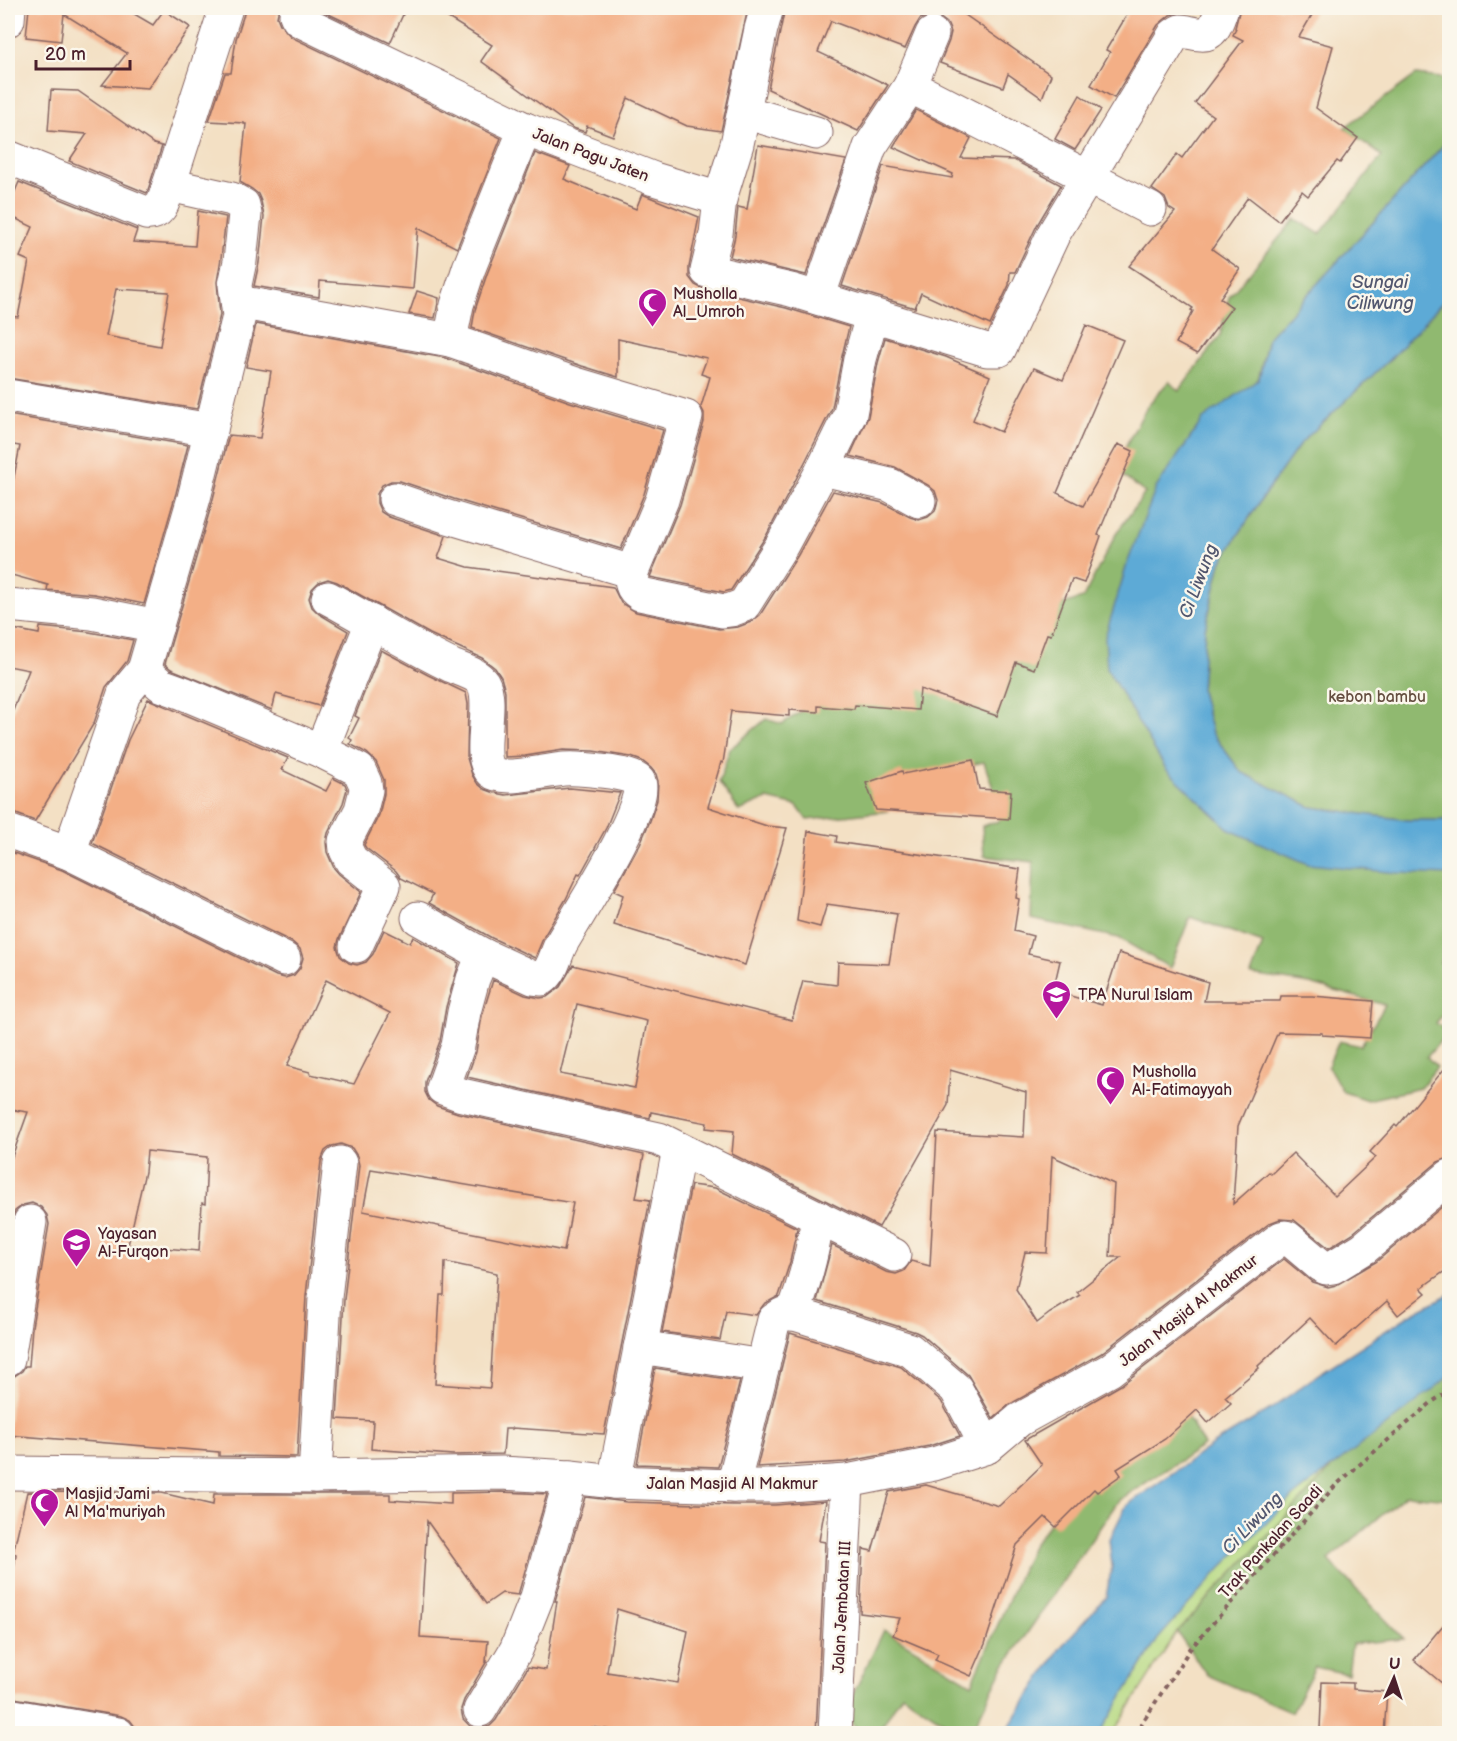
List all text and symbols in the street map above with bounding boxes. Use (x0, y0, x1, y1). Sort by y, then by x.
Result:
scale bar (36, 33, 130, 71)
text: 20 m (45, 44, 86, 65)
street label: Jalan Pagu Jaten (530, 124, 651, 186)
water label: Sungai Ciliwung (1346, 272, 1414, 314)
place label: Musholla Al_Umroh (673, 285, 745, 322)
mosque icon: Musholla Al_Umroh (636, 286, 668, 328)
water label: Ci Liwung (1175, 541, 1222, 621)
park label: kebon bambu (1328, 688, 1426, 707)
school or university icon: TPA Nurul Islam (1041, 978, 1073, 1020)
place label: TPA Nurul Islam (1078, 986, 1193, 1005)
place label: Musholla Al-Fatimayyah (1132, 1063, 1232, 1100)
mosque icon: Musholla Al-Fatimayyah (1095, 1064, 1127, 1106)
place label: Yayasan Al-Furqon (97, 1225, 168, 1262)
school or university icon: Yayasan Al-Furqon (61, 1226, 93, 1268)
street label: Jalan Masjid Al Makmur (1116, 1251, 1262, 1371)
street label: Jalan Masjid Al Makmur (647, 1475, 818, 1494)
street label: Trak Pankalan Saadi (1215, 1481, 1327, 1603)
place label: Masjid Jami Al Ma'muriyah (65, 1485, 166, 1522)
mosque icon: Masjid Jami Al Ma'muriyah (28, 1486, 60, 1528)
water label: Ci Liwung (1218, 1488, 1287, 1559)
street label: Jalan Jembatan III (830, 1540, 855, 1674)
north arrow (1364, 1648, 1424, 1708)
text: U (1389, 1655, 1401, 1674)

